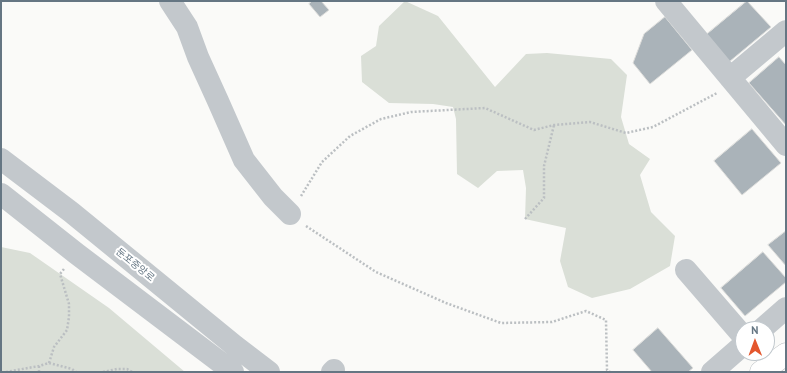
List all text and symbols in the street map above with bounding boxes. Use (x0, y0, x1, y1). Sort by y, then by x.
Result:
street label: 둔포중앙로 (113, 246, 157, 284)
north arrow (735, 321, 775, 361)
text: N (751, 323, 759, 337)

